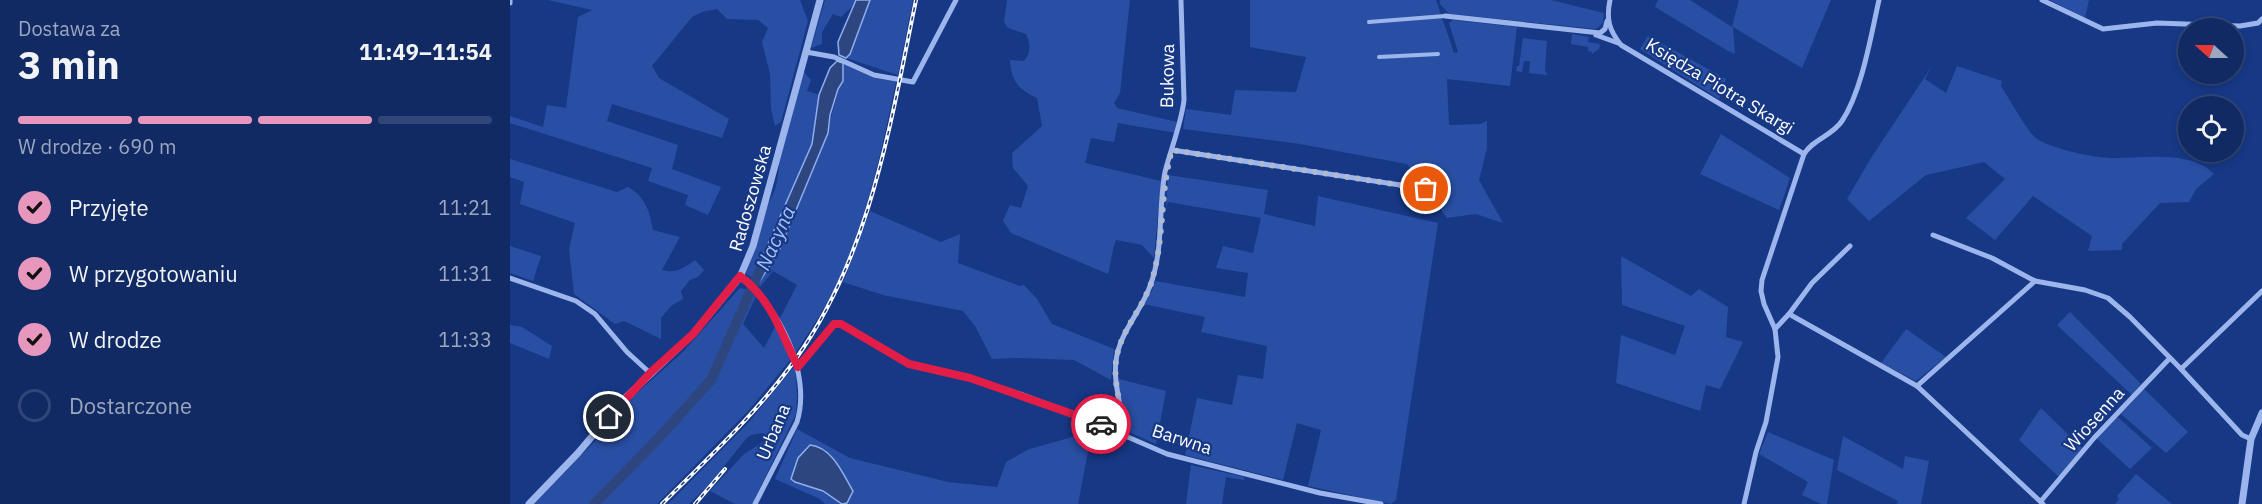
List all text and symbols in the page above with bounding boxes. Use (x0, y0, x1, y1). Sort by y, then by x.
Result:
text: Dostawa za (18, 15, 120, 42)
north arrow (2178, 18, 2244, 84)
map controls (2178, 18, 2244, 162)
street label: Księdza Piotra Skargi (1642, 33, 1798, 139)
text: 11:49–11:54 (359, 37, 492, 66)
text: 3 min (18, 39, 120, 90)
street label: Bukowa (1155, 43, 1179, 108)
button: locate (2178, 96, 2244, 162)
text: W drodze · 690 m (18, 133, 176, 160)
street label: Radoszowska (724, 142, 776, 254)
pin (1400, 163, 1451, 214)
icon: bag (1409, 172, 1442, 205)
icon: check (18, 191, 51, 224)
text: Przyjęte (69, 193, 149, 222)
text: 11:21 (438, 194, 492, 221)
water label: Nacyna (749, 202, 801, 274)
icon: check (18, 257, 51, 290)
text: W przygotowaniu (69, 259, 238, 288)
text: 11:31 (438, 260, 492, 287)
icon: check (18, 323, 51, 356)
text: W drodze (69, 325, 162, 354)
text: 11:33 (438, 326, 492, 353)
street label: Wiosenna (2059, 382, 2129, 456)
text: Dostarczone (69, 391, 192, 420)
pin (583, 391, 634, 442)
courier (1071, 394, 1131, 454)
icon: home (592, 400, 625, 433)
street label: Urbana (751, 400, 795, 464)
icon: car (1085, 408, 1118, 441)
street label: Barwna (1149, 419, 1215, 460)

